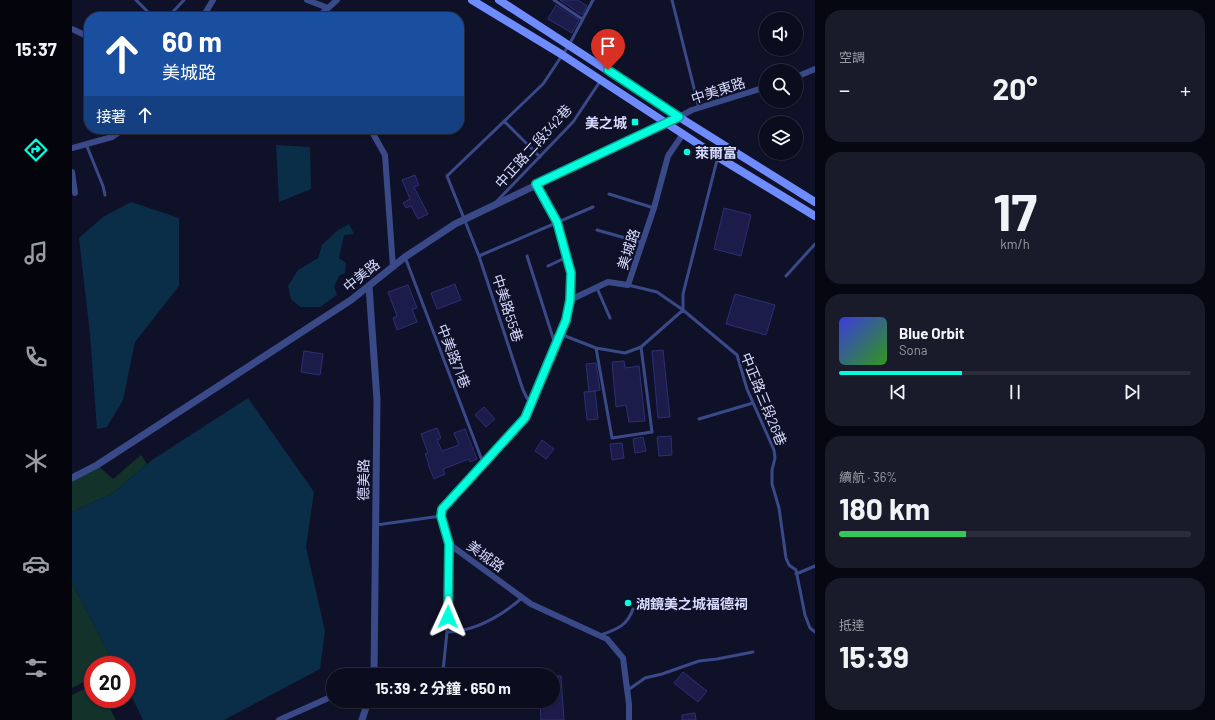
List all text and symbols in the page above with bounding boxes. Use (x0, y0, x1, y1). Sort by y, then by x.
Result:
map controls (759, 12, 803, 160)
button: sound (759, 12, 803, 56)
text: 60 m (162, 24, 222, 58)
icon: ahead (96, 28, 148, 80)
pin (591, 29, 625, 70)
icon: arrive (597, 35, 619, 57)
text: 15:37 (15, 38, 57, 60)
text: 空調 (839, 49, 865, 65)
text: 美城路 (162, 61, 216, 83)
button: search (759, 64, 803, 108)
text: 20° (992, 70, 1038, 106)
street label: 中美東路 (689, 73, 747, 107)
text: − (839, 76, 850, 102)
text: + (1180, 76, 1191, 102)
street label: 中正路二段342巷 (491, 101, 575, 191)
icon: ahead (134, 104, 156, 126)
text: 接著 (96, 107, 126, 125)
place label: 美之城 (585, 114, 627, 131)
button: layers (759, 116, 803, 160)
marker: 美之城 (630, 117, 640, 127)
icon: directions (22, 136, 50, 164)
place label: 萊爾富 (695, 144, 737, 161)
marker: 萊爾富 (682, 147, 692, 157)
text: 17 (993, 179, 1037, 241)
street label: 美城路 (613, 226, 643, 272)
text: km/h (1000, 236, 1030, 252)
icon: music (22, 239, 50, 267)
street label: 中美路 (339, 255, 383, 295)
street label: 中美路55巷 (489, 272, 527, 344)
street label: 中美路71巷 (434, 321, 474, 391)
text: Blue Orbit (899, 324, 964, 342)
text: Sona (899, 342, 927, 358)
icon: phone (22, 343, 50, 371)
street label: 中正路三段26巷 (738, 350, 790, 448)
icon: previous (887, 381, 909, 403)
icon: pause (1004, 381, 1026, 403)
icon: next (1121, 381, 1143, 403)
icon: climate (22, 447, 50, 475)
street label: 德美路 (354, 459, 372, 501)
text: 續航 · 36% (839, 469, 897, 485)
text: 180 km (839, 490, 930, 526)
street label: 美城路 (464, 537, 508, 575)
icon: car (22, 550, 50, 578)
place label: 湖鏡美之城福德祠 (636, 595, 748, 612)
position arrow (427, 596, 469, 638)
marker: 湖鏡美之城福德祠 (623, 598, 633, 608)
text: 抵達 (839, 617, 865, 633)
text: 15:39 (839, 638, 909, 674)
icon: filters (22, 654, 50, 682)
speed limit sign: 20 (84, 656, 136, 708)
text: 15:39 · 2 分鐘 · 650 m (375, 679, 511, 697)

